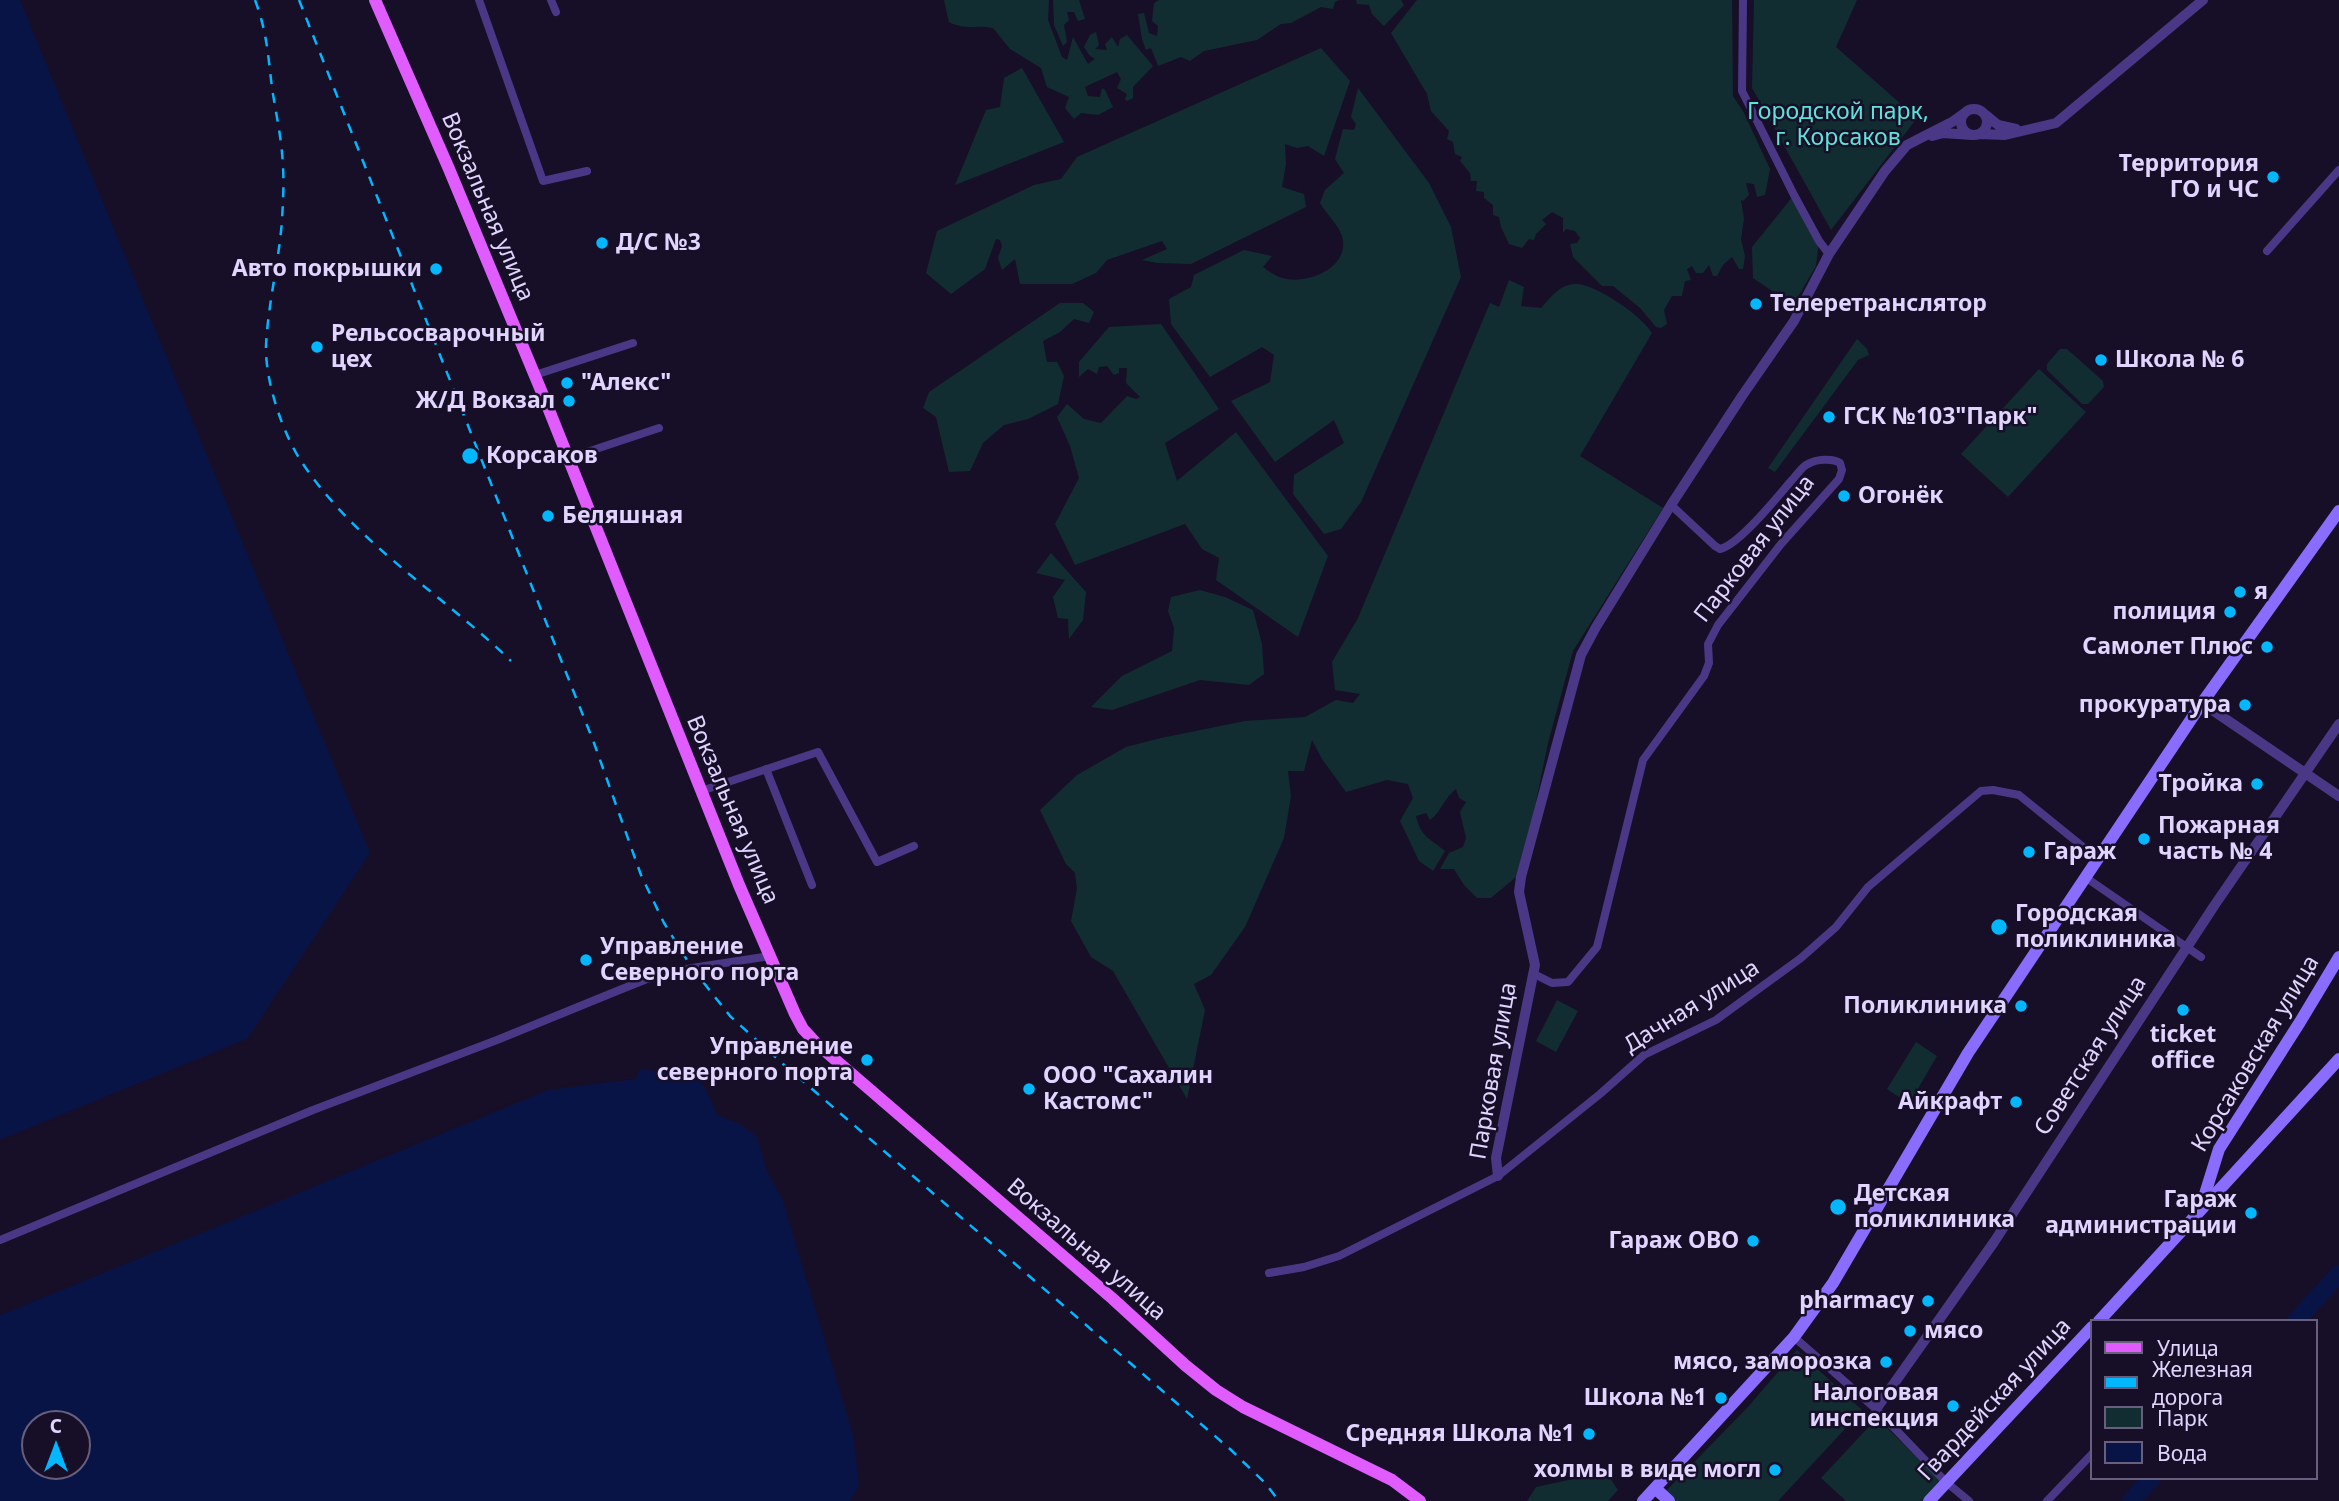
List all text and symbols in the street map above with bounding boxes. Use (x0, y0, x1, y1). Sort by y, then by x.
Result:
park label: Городской парк, г. Корсаков (1747, 98, 1929, 152)
street label: Вокзальная улица (435, 109, 539, 305)
place label: Территория ГО и ЧС (2119, 150, 2259, 204)
marker: Территория ГО и ЧС (2265, 169, 2281, 185)
place label: Д/С №3 (616, 229, 701, 257)
marker: Д/С №3 (594, 235, 610, 251)
place label: Авто покрышки (232, 255, 422, 283)
marker: Авто покрышки (428, 261, 444, 277)
place label: Телеретранслятор (1770, 290, 1987, 318)
marker: Телеретранслятор (1748, 296, 1764, 312)
place label: Рельсосварочный цех (331, 320, 546, 374)
marker: Рельсосварочный цех (309, 339, 325, 355)
place label: Школа № 6 (2115, 346, 2244, 374)
marker: Школа № 6 (2093, 352, 2109, 368)
place label: "Алекс" (581, 369, 671, 397)
marker: "Алекс" (559, 375, 575, 391)
place label: Ж/Д Вокзал (415, 387, 555, 415)
marker: Ж/Д Вокзал (561, 393, 577, 409)
place label: ГСК №103"Парк" (1843, 403, 2037, 431)
marker: ГСК №103"Парк" (1821, 409, 1837, 425)
place label: Корсаков (486, 442, 598, 470)
marker: Корсаков (460, 446, 480, 466)
street label: Парковая улица (1689, 470, 1821, 628)
place label: Огонёк (1858, 482, 1944, 510)
marker: Огонёк (1836, 488, 1852, 504)
place label: Беляшная (562, 502, 683, 530)
marker: Беляшная (540, 508, 556, 524)
place label: я (2254, 578, 2268, 606)
marker: я (2232, 584, 2248, 600)
place label: полиция (2113, 598, 2216, 626)
marker: полиция (2222, 604, 2238, 620)
place label: Самолет Плюс (2082, 633, 2253, 661)
marker: Самолет Плюс (2259, 639, 2275, 655)
place label: прокуратура (2079, 691, 2231, 719)
marker: прокуратура (2237, 697, 2253, 713)
street label: Вокзальная улица (680, 712, 784, 908)
place label: Тройка (2159, 770, 2243, 798)
marker: Тройка (2249, 776, 2265, 792)
place label: Пожарная часть № 4 (2158, 812, 2280, 866)
marker: Пожарная часть № 4 (2136, 831, 2152, 847)
place label: Гараж (2043, 838, 2117, 866)
marker: Гараж (2021, 844, 2037, 860)
place label: Городская поликлиника (2015, 900, 2176, 954)
marker: Городская поликлиника (1989, 917, 2009, 937)
place label: Управление Северного порта (600, 933, 799, 987)
street label: Корсаковская улица (2186, 951, 2326, 1157)
marker: Управление Северного порта (578, 952, 594, 968)
street label: Дачная улица (1619, 954, 1765, 1060)
street label: Советская улица (2029, 971, 2153, 1141)
street label: Парковая улица (1465, 980, 1523, 1162)
place label: Поликлиника (1843, 992, 2007, 1020)
marker: Поликлиника (2013, 998, 2029, 1014)
marker: ticket office (2175, 1002, 2191, 1018)
place label: ticket office (2150, 1021, 2216, 1075)
place label: Управление северного порта (657, 1033, 853, 1087)
marker: Управление северного порта (859, 1052, 875, 1068)
place label: ООО "Сахалин Кастомс" (1043, 1062, 1213, 1116)
marker: ООО "Сахалин Кастомс" (1021, 1081, 1037, 1097)
place label: Айкрафт (1898, 1088, 2002, 1116)
marker: Айкрафт (2008, 1094, 2024, 1110)
street label: Вокзальная улица (1001, 1173, 1171, 1327)
place label: Детская поликлиника (1854, 1180, 2015, 1234)
place label: Гараж администрации (2045, 1186, 2237, 1240)
marker: Детская поликлиника (1828, 1197, 1848, 1217)
marker: Гараж администрации (2243, 1205, 2259, 1221)
place label: Гараж ОВО (1609, 1227, 1739, 1255)
marker: Гараж ОВО (1745, 1233, 1761, 1249)
place label: pharmacy (1799, 1287, 1914, 1315)
marker: pharmacy (1920, 1293, 1936, 1309)
street label: Гвардейская улица (1913, 1313, 2077, 1487)
place label: мясо (1924, 1317, 1983, 1345)
legend (2090, 1319, 2318, 1480)
marker: мясо (1902, 1323, 1918, 1339)
text: Улица (2157, 1334, 2219, 1362)
place label: мясо, заморозка (1673, 1348, 1872, 1376)
marker: мясо, заморозка (1878, 1354, 1894, 1370)
text: Железная дорога (2152, 1355, 2253, 1411)
place label: Налоговая инспекция (1809, 1379, 1939, 1433)
place label: Школа №1 (1584, 1384, 1707, 1412)
marker: Школа №1 (1713, 1390, 1729, 1406)
marker: Налоговая инспекция (1945, 1398, 1961, 1414)
text: Парк (2157, 1404, 2208, 1432)
north arrow (21, 1410, 91, 1480)
text: С (50, 1413, 62, 1439)
place label: Средняя Школа №1 (1345, 1420, 1575, 1448)
marker: Средняя Школа №1 (1581, 1426, 1597, 1442)
text: Вода (2157, 1439, 2207, 1467)
place label: холмы в виде могл (1534, 1456, 1761, 1484)
marker: холмы в виде могл (1767, 1462, 1783, 1478)

